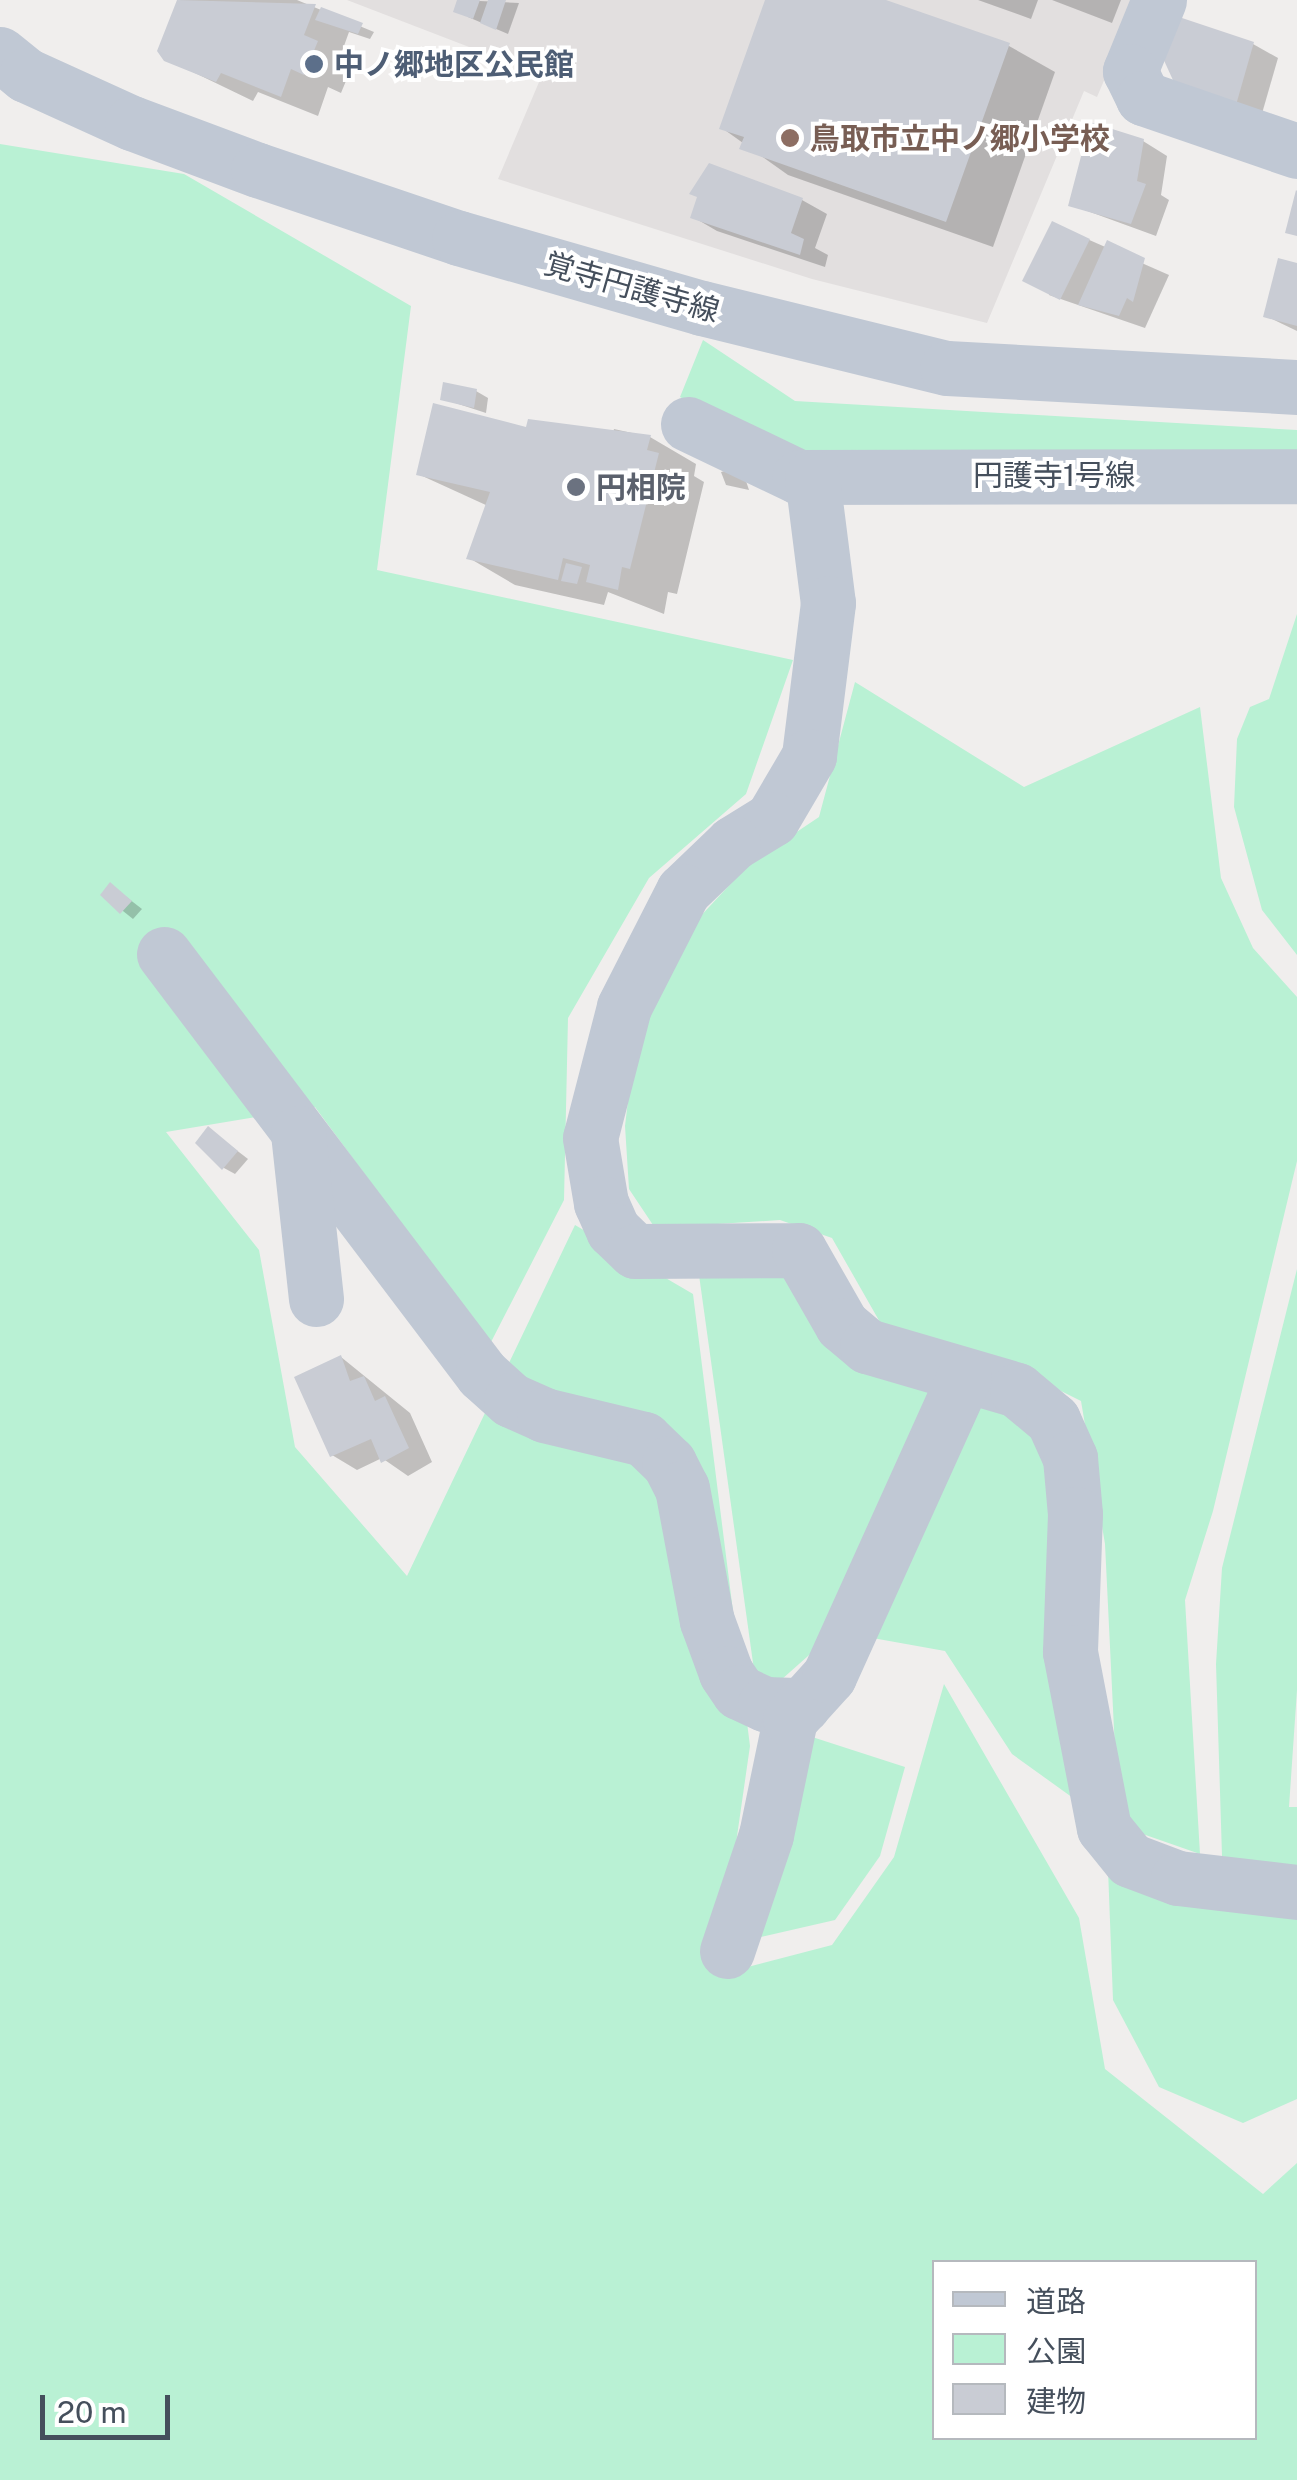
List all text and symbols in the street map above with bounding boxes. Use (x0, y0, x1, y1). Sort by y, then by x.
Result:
place label: 中ノ郷地区公民館 (334, 46, 574, 82)
marker: 中ノ郷地区公民館 (303, 53, 325, 75)
place label: 鳥取市立中ノ郷小学校 (810, 120, 1110, 156)
marker: 鳥取市立中ノ郷小学校 (779, 127, 801, 149)
street label: 覚寺円護寺線 (541, 245, 723, 329)
street label: 円護寺1号線 (973, 457, 1135, 493)
place label: 円相院 (596, 469, 686, 505)
marker: 円相院 (565, 476, 587, 498)
legend (932, 2260, 1257, 2440)
text: 道路 (1026, 2283, 1086, 2319)
text: 公園 (1026, 2333, 1086, 2369)
scale bar (45, 2375, 175, 2437)
text: 建物 (1026, 2383, 1086, 2419)
text: 20 m (57, 2394, 126, 2430)

